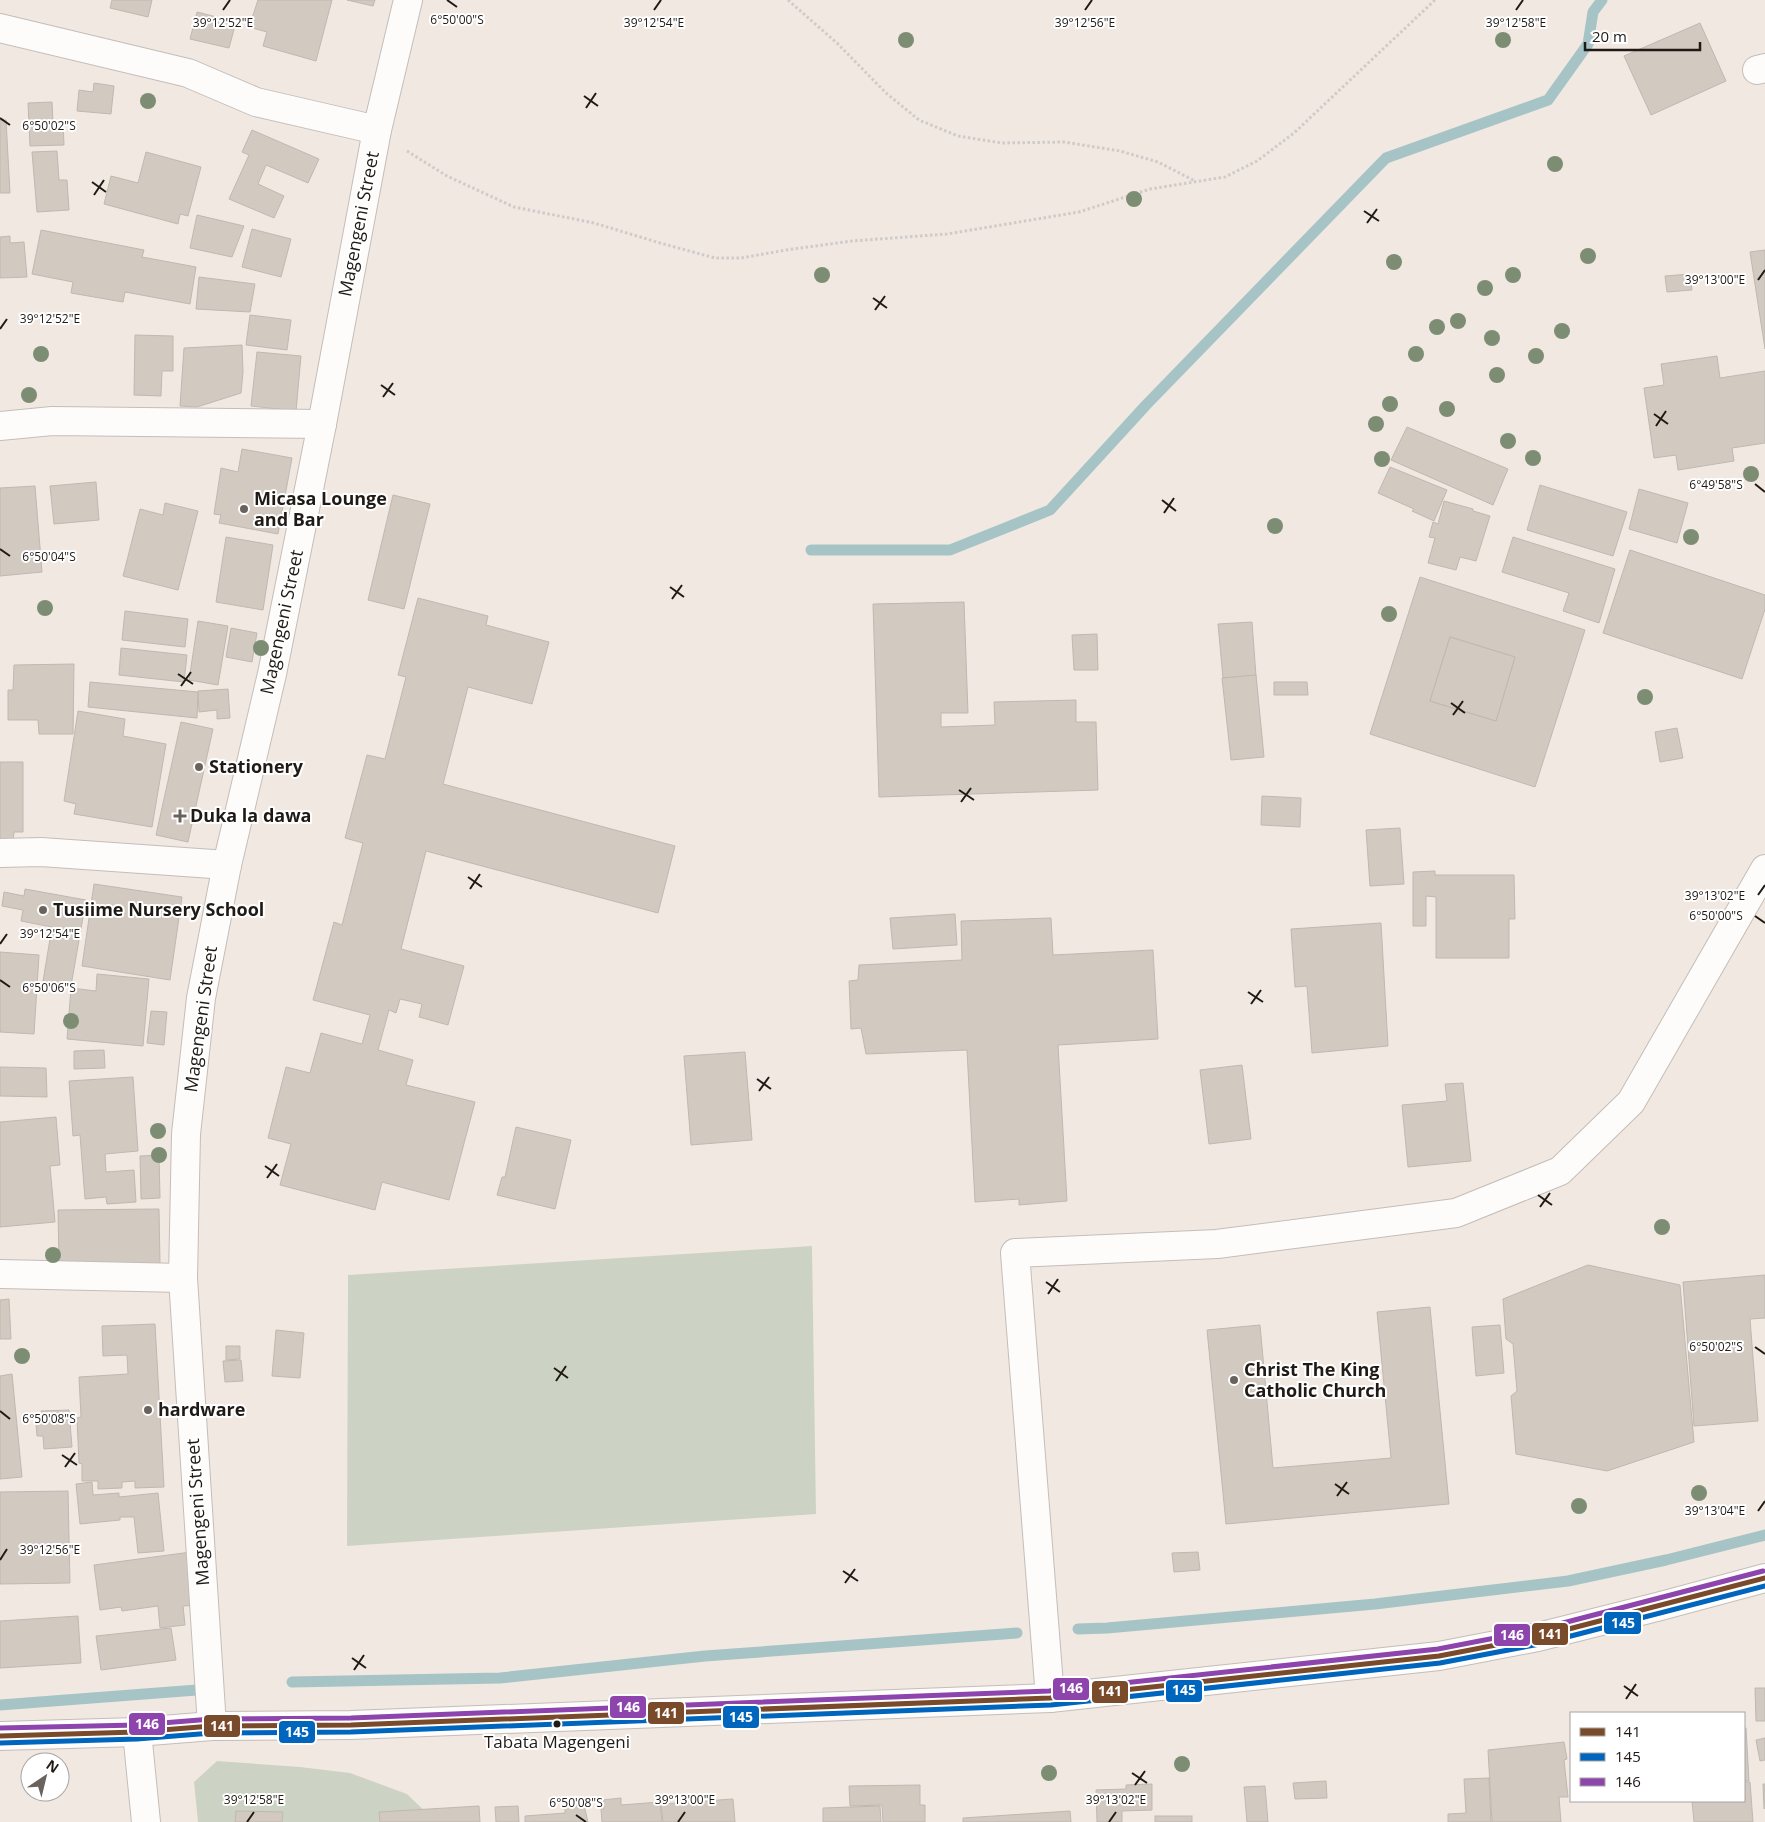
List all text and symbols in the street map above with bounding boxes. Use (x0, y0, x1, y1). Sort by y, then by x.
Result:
text: 6°50'00"S (430, 11, 484, 28)
text: 39°12'52"E (193, 14, 253, 31)
text: 39°12'54"E (624, 14, 684, 31)
text: 39°12'56"E (1055, 14, 1115, 31)
text: 39°12'58"E (1486, 14, 1546, 31)
scale bar (1585, 20, 1700, 52)
text: 20 m (1592, 26, 1627, 46)
text: 6°50'02"S (22, 117, 76, 134)
street label: Magengeni Street (332, 149, 384, 299)
text: 39°13'00"E (1685, 271, 1745, 288)
text: 39°12'52"E (20, 310, 80, 327)
text: 6°49'58"S (1689, 476, 1743, 493)
place label: Micasa Lounge and Bar (254, 486, 387, 531)
marker: Micasa Lounge and Bar (238, 503, 250, 515)
street label: Magengeni Street (254, 547, 308, 696)
text: 6°50'04"S (22, 548, 76, 565)
place label: Stationery (209, 754, 304, 778)
marker: Stationery (193, 761, 205, 773)
place label: Duka la dawa (190, 803, 311, 827)
marker: Duka la dawa (174, 810, 186, 822)
text: 39°13'02"E (1685, 887, 1745, 904)
place label: Tusiime Nursery School (53, 897, 264, 921)
marker: Tusiime Nursery School (37, 904, 49, 916)
text: 6°50'00"S (1689, 907, 1743, 924)
text: 39°12'54"E (20, 925, 80, 942)
street label: Magengeni Street (178, 944, 222, 1094)
text: 6°50'06"S (22, 979, 76, 996)
text: 6°50'02"S (1689, 1338, 1743, 1355)
place label: Christ The King Catholic Church (1244, 1357, 1386, 1402)
marker: Christ The King Catholic Church (1228, 1374, 1240, 1386)
place label: hardware (158, 1397, 245, 1421)
marker: hardware (142, 1404, 154, 1416)
text: 6°50'08"S (22, 1410, 76, 1427)
street label: Magengeni Street (180, 1438, 214, 1586)
text: 39°13'04"E (1685, 1502, 1745, 1519)
text: 39°12'56"E (20, 1541, 80, 1558)
line badge: 145 (1603, 1611, 1642, 1635)
text: 145 (1611, 1613, 1635, 1632)
line badge: 141 (1531, 1622, 1569, 1646)
line badge: 146 (1493, 1623, 1531, 1647)
text: 141 (1538, 1624, 1562, 1643)
text: 146 (1500, 1625, 1524, 1644)
line badge: 146 (1052, 1677, 1090, 1701)
text: 146 (1059, 1678, 1083, 1697)
line badge: 145 (1165, 1679, 1203, 1703)
line badge: 141 (1091, 1680, 1129, 1704)
text: 145 (1172, 1680, 1196, 1699)
text: 141 (1098, 1681, 1122, 1700)
line badge: 146 (609, 1695, 647, 1719)
text: 146 (616, 1697, 640, 1716)
line badge: 141 (647, 1701, 685, 1725)
text: 141 (654, 1703, 678, 1722)
line badge: 145 (722, 1705, 760, 1729)
text: 145 (729, 1707, 753, 1726)
line badge: 146 (128, 1712, 166, 1736)
legend (1570, 1712, 1745, 1802)
text: 146 (135, 1714, 159, 1733)
line badge: 141 (203, 1714, 241, 1738)
text: 141 (210, 1716, 234, 1735)
marker: Tabata Magengeni (552, 1719, 562, 1729)
line badge: 145 (278, 1720, 316, 1744)
text: 141 (1615, 1721, 1641, 1741)
text: 145 (285, 1722, 309, 1741)
place label: Tabata Magengeni (484, 1730, 630, 1753)
text: 145 (1615, 1746, 1641, 1766)
north arrow (20, 1752, 70, 1802)
text: N (43, 1755, 63, 1777)
text: 146 (1615, 1771, 1641, 1791)
text: 39°12'58"E (224, 1791, 284, 1808)
text: 39°13'00"E (655, 1791, 715, 1808)
text: 39°13'02"E (1086, 1791, 1146, 1808)
text: 6°50'08"S (549, 1794, 603, 1811)

